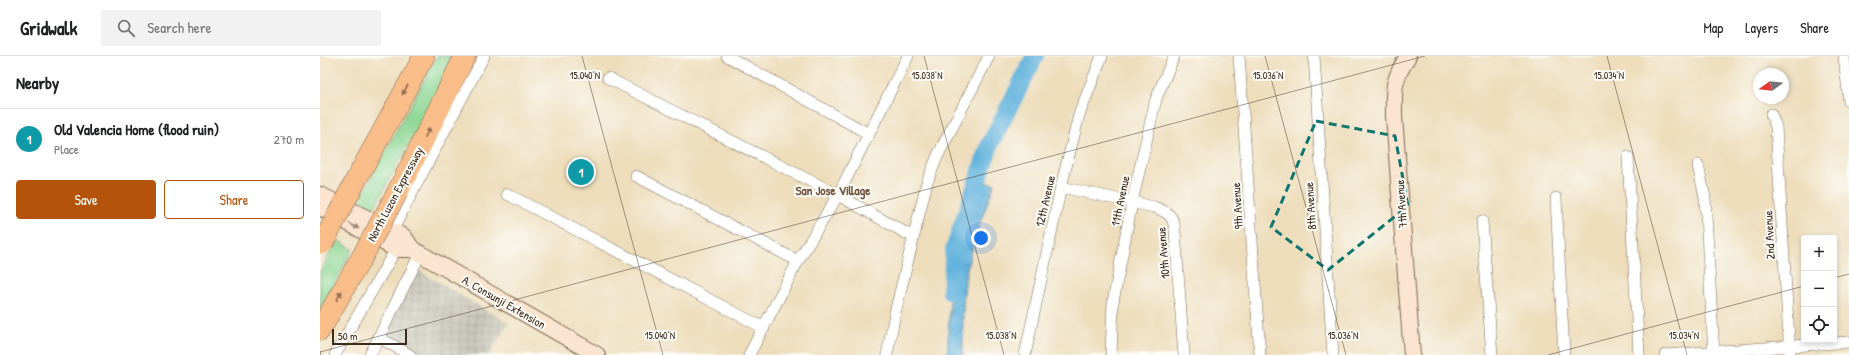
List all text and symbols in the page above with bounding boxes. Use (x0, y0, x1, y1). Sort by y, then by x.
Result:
search box (101, 10, 381, 46)
text: Gridwalk (20, 15, 77, 41)
icon: search (115, 17, 137, 39)
text: Search here (147, 17, 211, 38)
text: Map (1703, 18, 1723, 37)
text: Layers (1745, 18, 1778, 37)
text: Share (1800, 18, 1829, 37)
north arrow (1753, 68, 1789, 104)
text: 15.040°N (570, 69, 600, 82)
text: 15.038°N (912, 69, 942, 82)
text: 15.036°N (1253, 69, 1283, 82)
text: 15.034°N (1594, 69, 1624, 82)
text: Nearby (16, 71, 59, 94)
one-way arrow (402, 84, 409, 96)
text: Old Valencia Home (flood ruin) (54, 119, 219, 140)
one-way arrow (423, 127, 430, 138)
text: 1 (27, 130, 31, 148)
text: 270 m (274, 130, 304, 148)
text: Place (54, 140, 79, 158)
street label: North Luzon Expressway (363, 144, 427, 244)
pin: 1 (568, 157, 594, 187)
street label: 12th Avenue (1031, 173, 1059, 228)
street label: 11th Avenue (1106, 174, 1134, 228)
street label: 7th Avenue (1391, 179, 1411, 229)
button: Save (16, 180, 156, 219)
button: Share (164, 180, 304, 219)
district label: San Jose Village (795, 181, 871, 200)
street label: 8th Avenue (1300, 181, 1320, 230)
street label: 9th Avenue (1227, 182, 1247, 230)
street label: 2nd Avenue (1759, 210, 1779, 260)
one-way arrow (348, 223, 360, 229)
street label: 10th Avenue (1152, 226, 1174, 280)
your location (971, 228, 991, 248)
map controls (1801, 235, 1837, 343)
button: + (1801, 235, 1837, 271)
street label: A. Consunji Extension (459, 271, 549, 333)
button: − (1801, 271, 1837, 307)
one-way arrow (336, 290, 343, 302)
button: locate (1801, 307, 1837, 343)
scale bar (332, 327, 407, 346)
text: 50 m (338, 329, 358, 343)
text: 15.040°N (645, 329, 675, 342)
text: 15.038°N (986, 329, 1016, 342)
text: 15.036°N (1328, 329, 1358, 342)
text: 15.034°N (1669, 329, 1699, 342)

